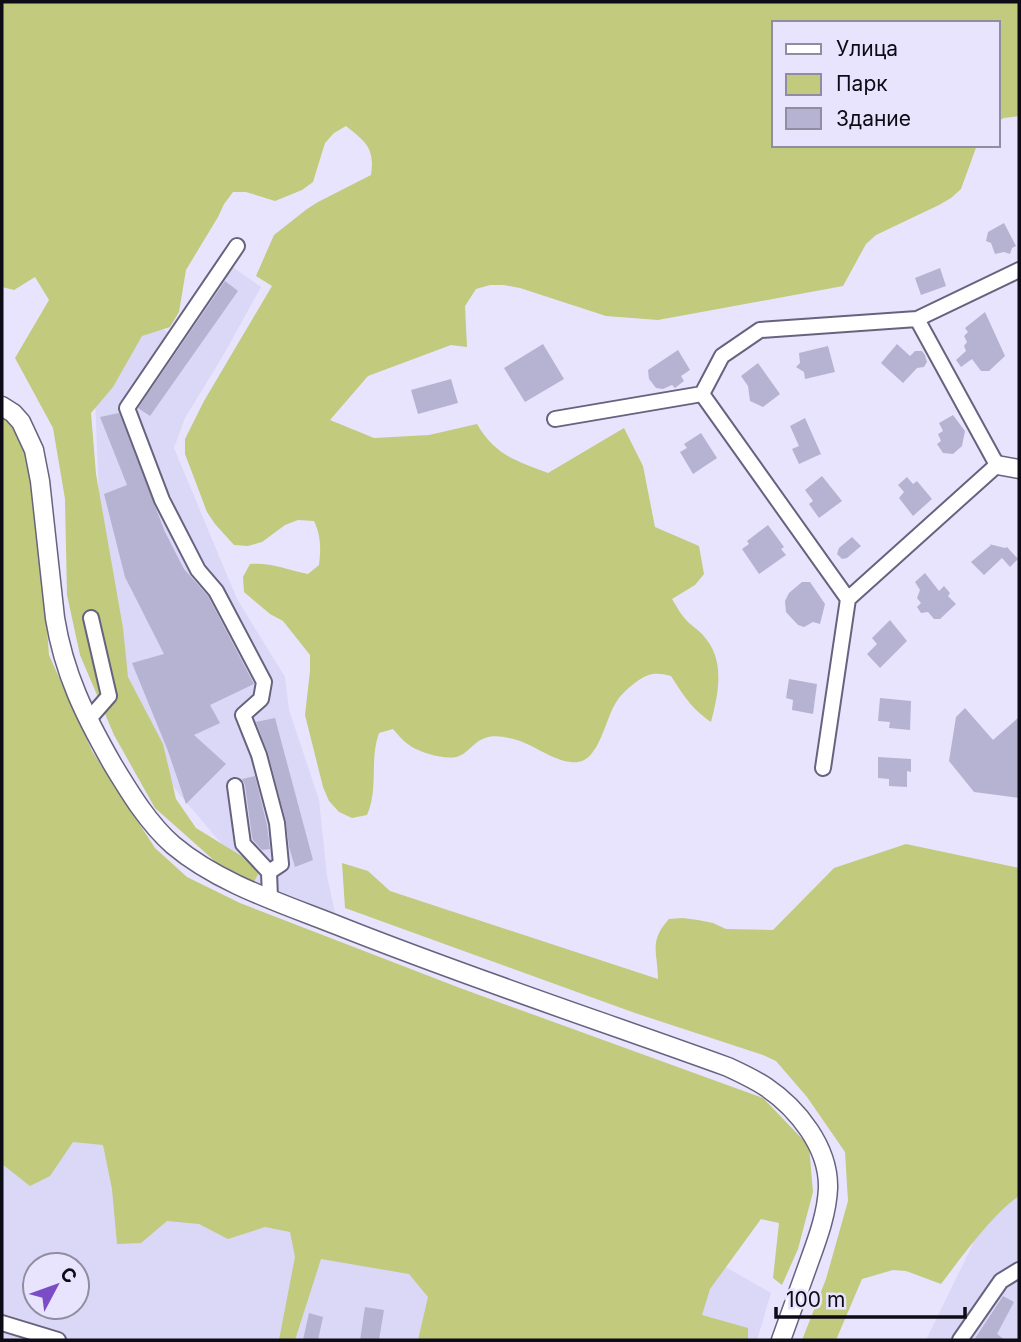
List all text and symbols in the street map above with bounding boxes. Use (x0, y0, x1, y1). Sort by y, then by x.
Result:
legend (772, 21, 1000, 147)
text: Улица (836, 36, 898, 61)
text: Парк (836, 71, 888, 96)
text: Здание (836, 106, 911, 131)
north arrow (21, 1251, 91, 1321)
text: С (55, 1262, 82, 1288)
scale bar (776, 1276, 965, 1320)
text: 100 m (786, 1287, 845, 1312)

